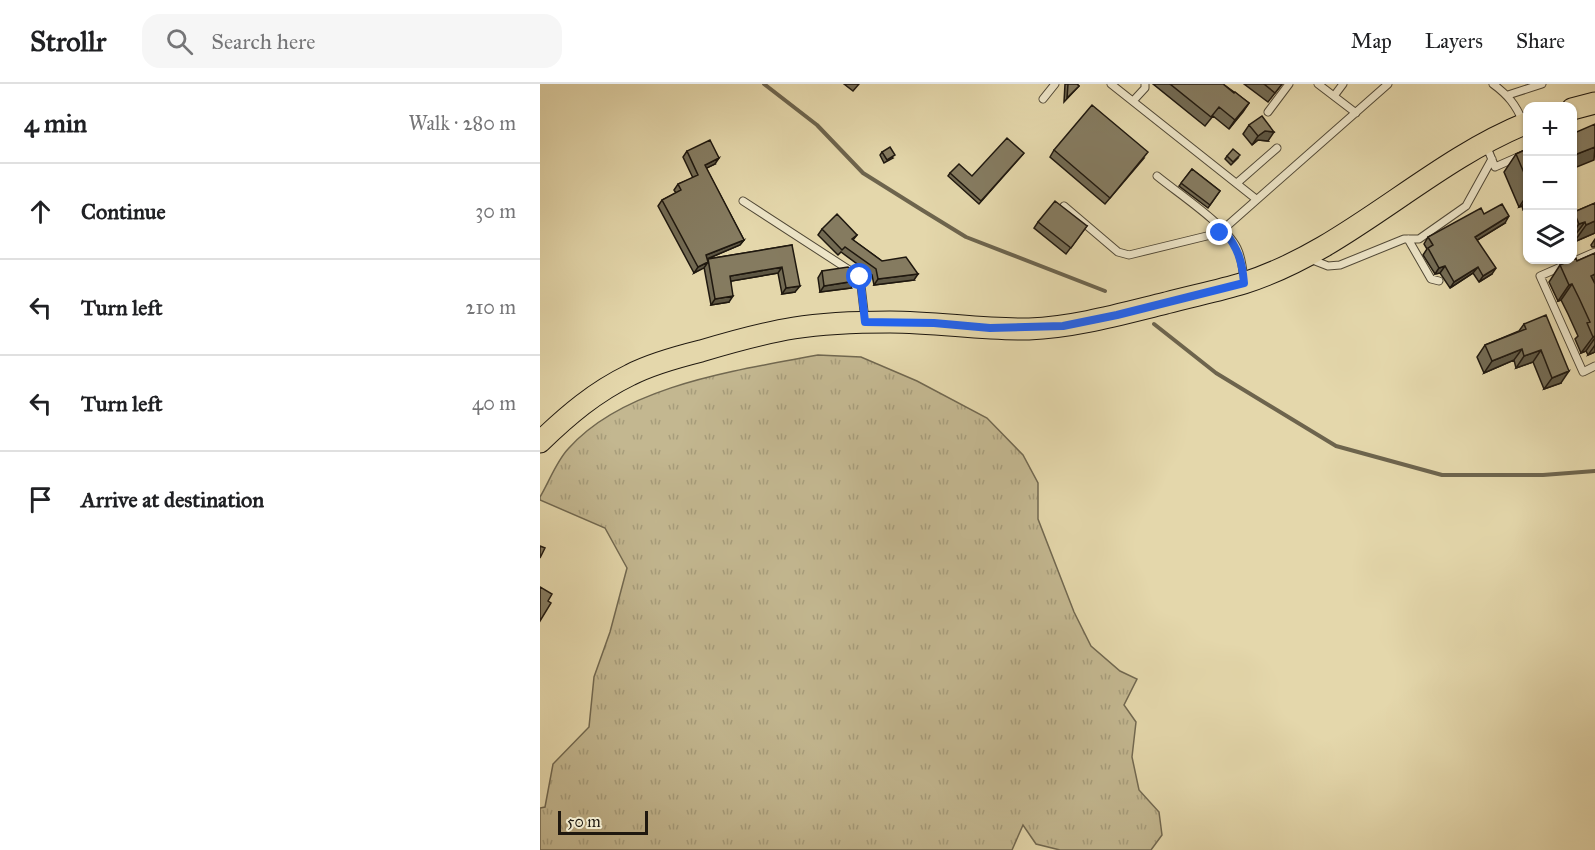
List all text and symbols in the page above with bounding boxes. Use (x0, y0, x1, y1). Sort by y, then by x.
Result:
search box (142, 14, 562, 68)
text: Strollr (30, 24, 106, 59)
icon: search (163, 25, 196, 58)
text: Search here (211, 28, 315, 55)
text: Map (1351, 28, 1392, 54)
text: Layers (1425, 28, 1483, 54)
text: Share (1516, 28, 1565, 54)
map controls (1523, 102, 1577, 264)
button: + (1523, 102, 1577, 156)
text: 4 min (24, 107, 87, 139)
text: Walk · 280 m (409, 111, 516, 135)
button: − (1523, 156, 1577, 210)
icon: ahead (24, 195, 57, 228)
text: Continue (81, 198, 166, 225)
text: 30 m (475, 199, 516, 223)
button: layers (1523, 210, 1577, 264)
route end (1206, 219, 1232, 245)
route start (846, 263, 872, 289)
icon: left (24, 291, 57, 324)
text: Turn left (81, 294, 163, 321)
text: 210 m (466, 295, 516, 319)
icon: left (24, 387, 57, 420)
text: Turn left (81, 390, 163, 417)
text: 40 m (472, 391, 516, 415)
icon: arrive (24, 483, 57, 516)
text: Arrive at destination (81, 486, 264, 513)
scale bar (558, 808, 648, 836)
text: 50 m (567, 812, 601, 831)

